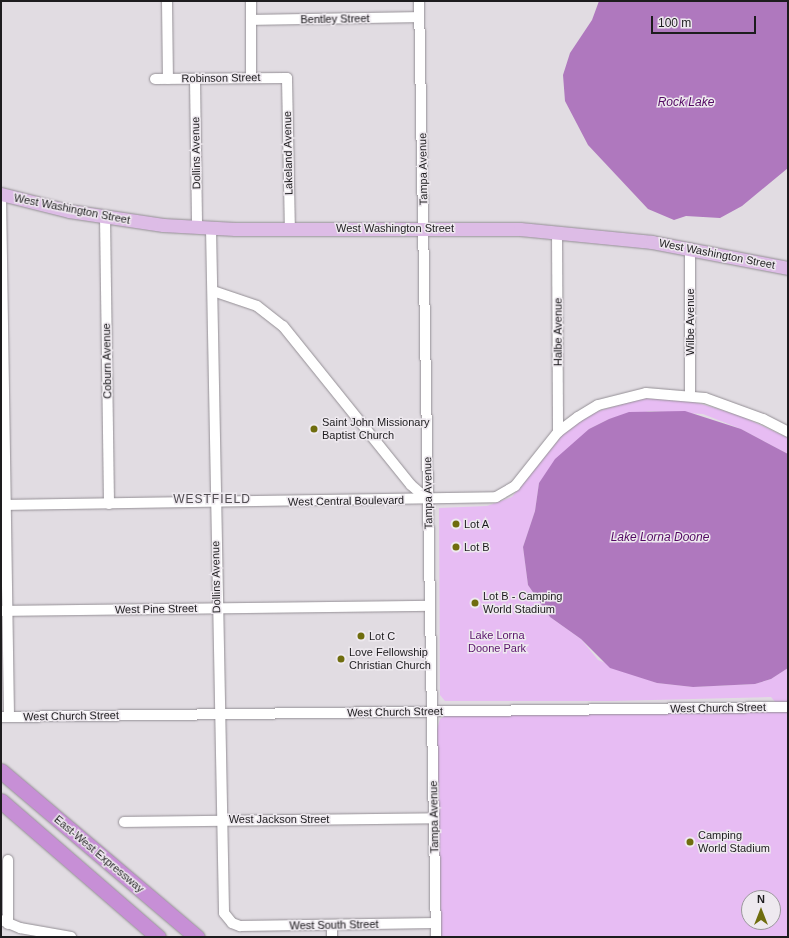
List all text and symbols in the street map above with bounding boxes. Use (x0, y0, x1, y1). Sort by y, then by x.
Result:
scale bar (653, 8, 758, 34)
street label: Bentley Street (300, 12, 370, 26)
text: 100 m (658, 16, 691, 30)
street label: Robinson Street (181, 71, 261, 85)
water label: Rock Lake (658, 96, 714, 110)
street label: Lakeland Avenue (281, 110, 295, 196)
street label: Dollins Avenue (189, 116, 203, 190)
street label: Tampa Avenue (416, 132, 430, 206)
street label: West Washington Street (13, 191, 131, 227)
street label: West Washington Street (336, 221, 454, 235)
street label: West Washington Street (658, 236, 776, 272)
street label: Wilbe Avenue (683, 288, 697, 356)
street label: Halbe Avenue (551, 298, 565, 366)
street label: Coburn Avenue (100, 323, 114, 399)
place label: Saint John Missionary Baptist Church (322, 416, 430, 442)
marker: Saint John Missionary Baptist Church (309, 424, 319, 434)
street label: Tampa Avenue (421, 456, 435, 530)
district label: WESTFIELD (173, 493, 251, 507)
street label: West Central Boulevard (288, 493, 404, 509)
place label: Lot A (464, 517, 490, 531)
marker: Lot A (451, 519, 461, 529)
water label: Lake Lorna Doone (611, 531, 709, 545)
street label: Dollins Avenue (209, 540, 223, 614)
place label: Lot B (464, 540, 490, 554)
marker: Lot B (451, 542, 461, 552)
place label: Lot B - Camping World Stadium (483, 590, 562, 616)
marker: Lot B - Camping World Stadium (470, 598, 480, 608)
street label: West Pine Street (115, 602, 197, 616)
place label: Lot C (369, 629, 395, 643)
park label: Lake Lorna Doone Park (468, 629, 526, 655)
marker: Lot C (356, 631, 366, 641)
place label: Love Fellowship Christian Church (349, 646, 431, 672)
marker: Love Fellowship Christian Church (336, 654, 346, 664)
street label: West Church Street (670, 701, 766, 715)
street label: West Church Street (347, 705, 443, 719)
street label: West Church Street (23, 709, 119, 723)
street label: Tampa Avenue (427, 780, 441, 854)
street label: West Jackson Street (229, 812, 329, 826)
street label: East-West Expressway (52, 813, 146, 895)
place label: Camping World Stadium (698, 829, 770, 855)
marker: Camping World Stadium (685, 837, 695, 847)
north arrow (741, 890, 781, 930)
text: N (757, 893, 765, 905)
street label: West South Street (289, 918, 379, 932)

